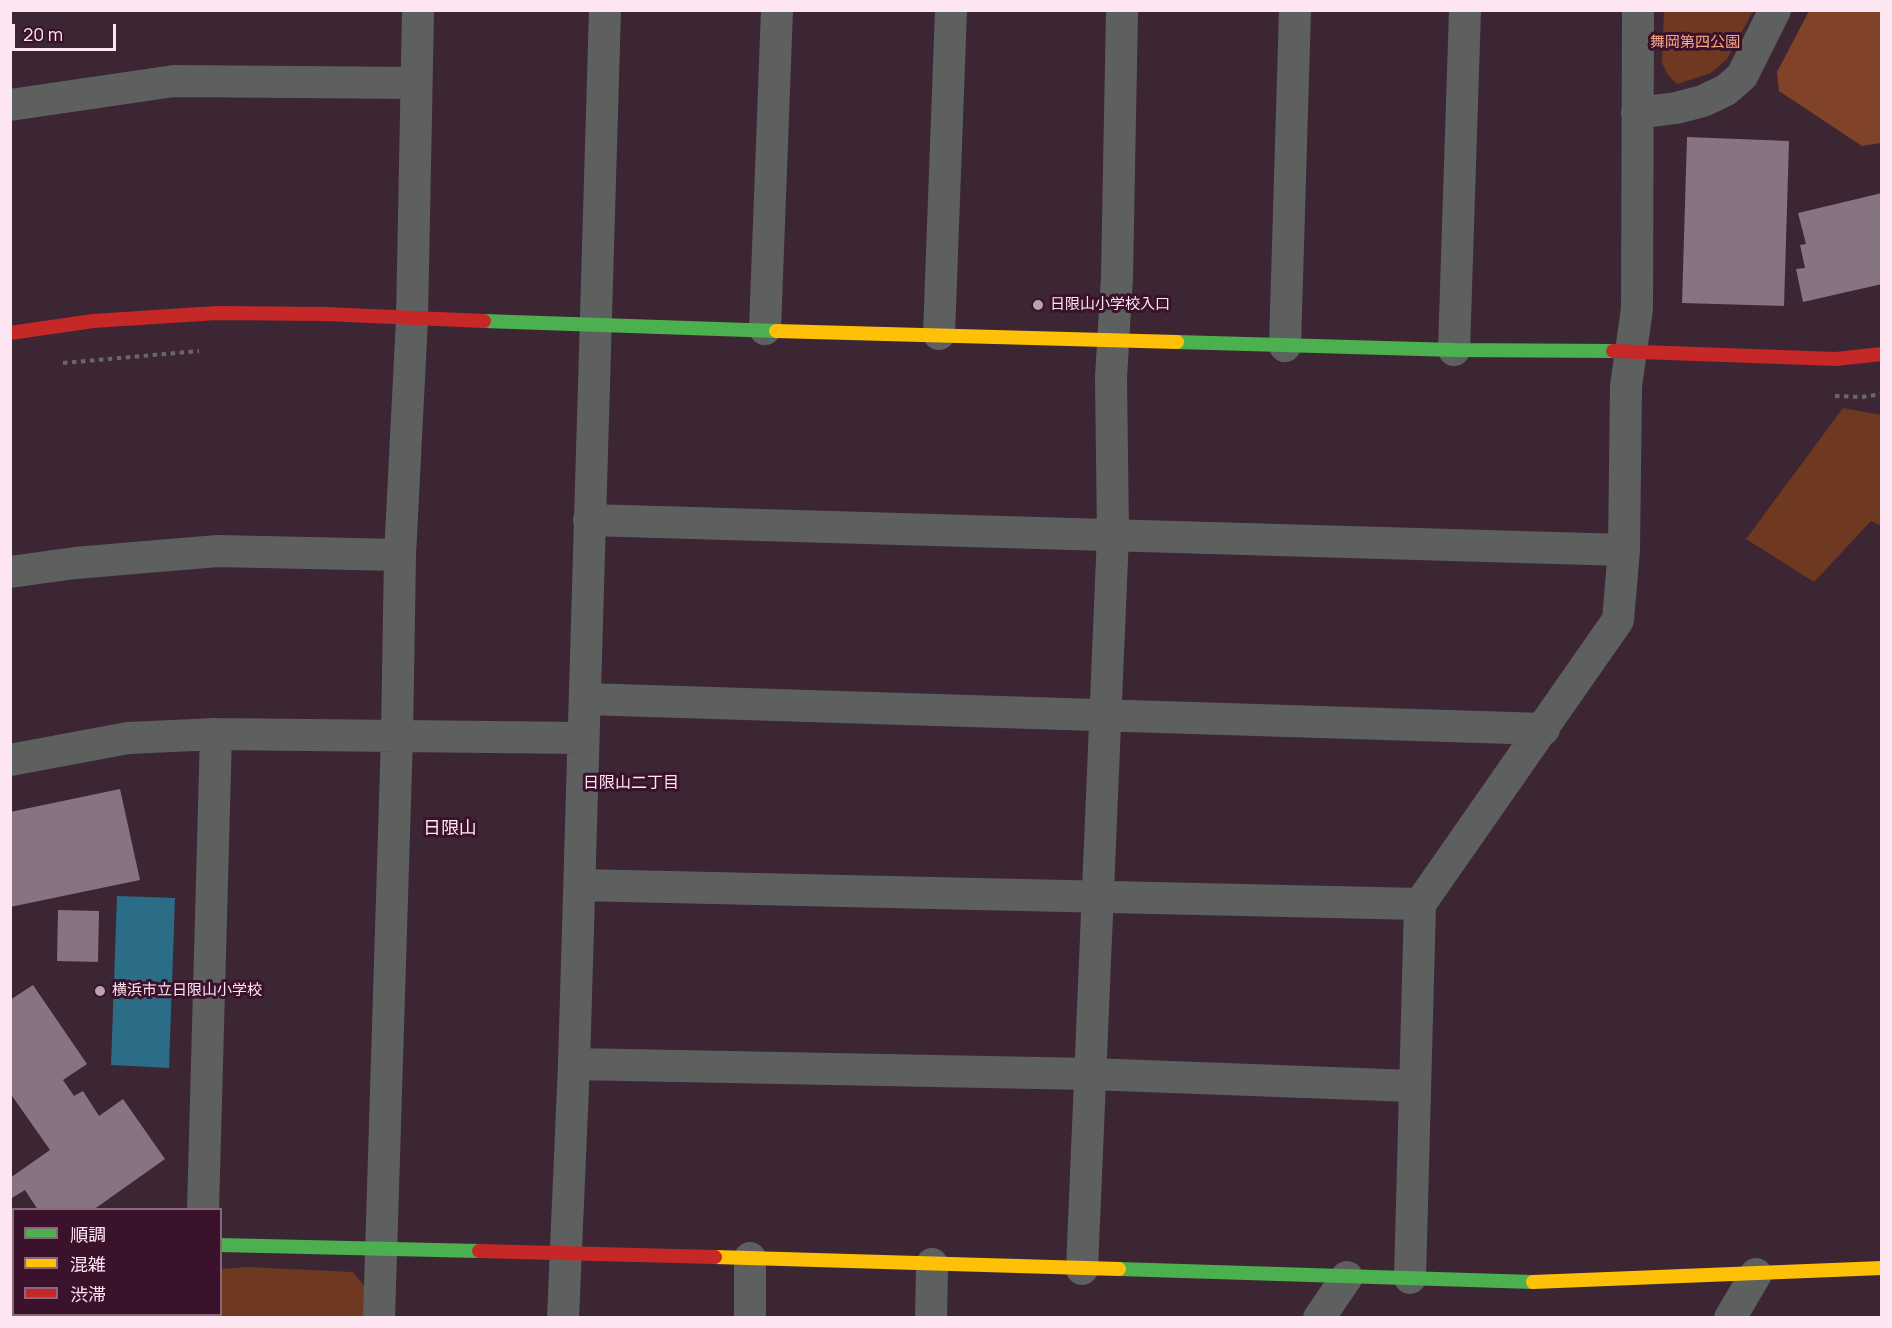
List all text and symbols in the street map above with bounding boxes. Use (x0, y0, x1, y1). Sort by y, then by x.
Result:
scale bar (15, 12, 118, 50)
text: 20 m (23, 22, 63, 46)
park label: 舞岡第四公園 (1650, 34, 1740, 52)
place label: 日限山小学校入口 (1050, 296, 1170, 314)
marker: 日限山小学校入口 (1031, 298, 1045, 312)
district label: 日限山二丁目 (583, 774, 679, 794)
district label: 日限山 (423, 818, 477, 840)
place label: 横浜市立日限山小学校 (112, 982, 262, 1000)
marker: 横浜市立日限山小学校 (93, 984, 107, 998)
legend (12, 1208, 222, 1316)
text: 順調 (70, 1222, 106, 1246)
text: 混雑 (70, 1252, 106, 1276)
text: 渋滞 (70, 1282, 106, 1306)

